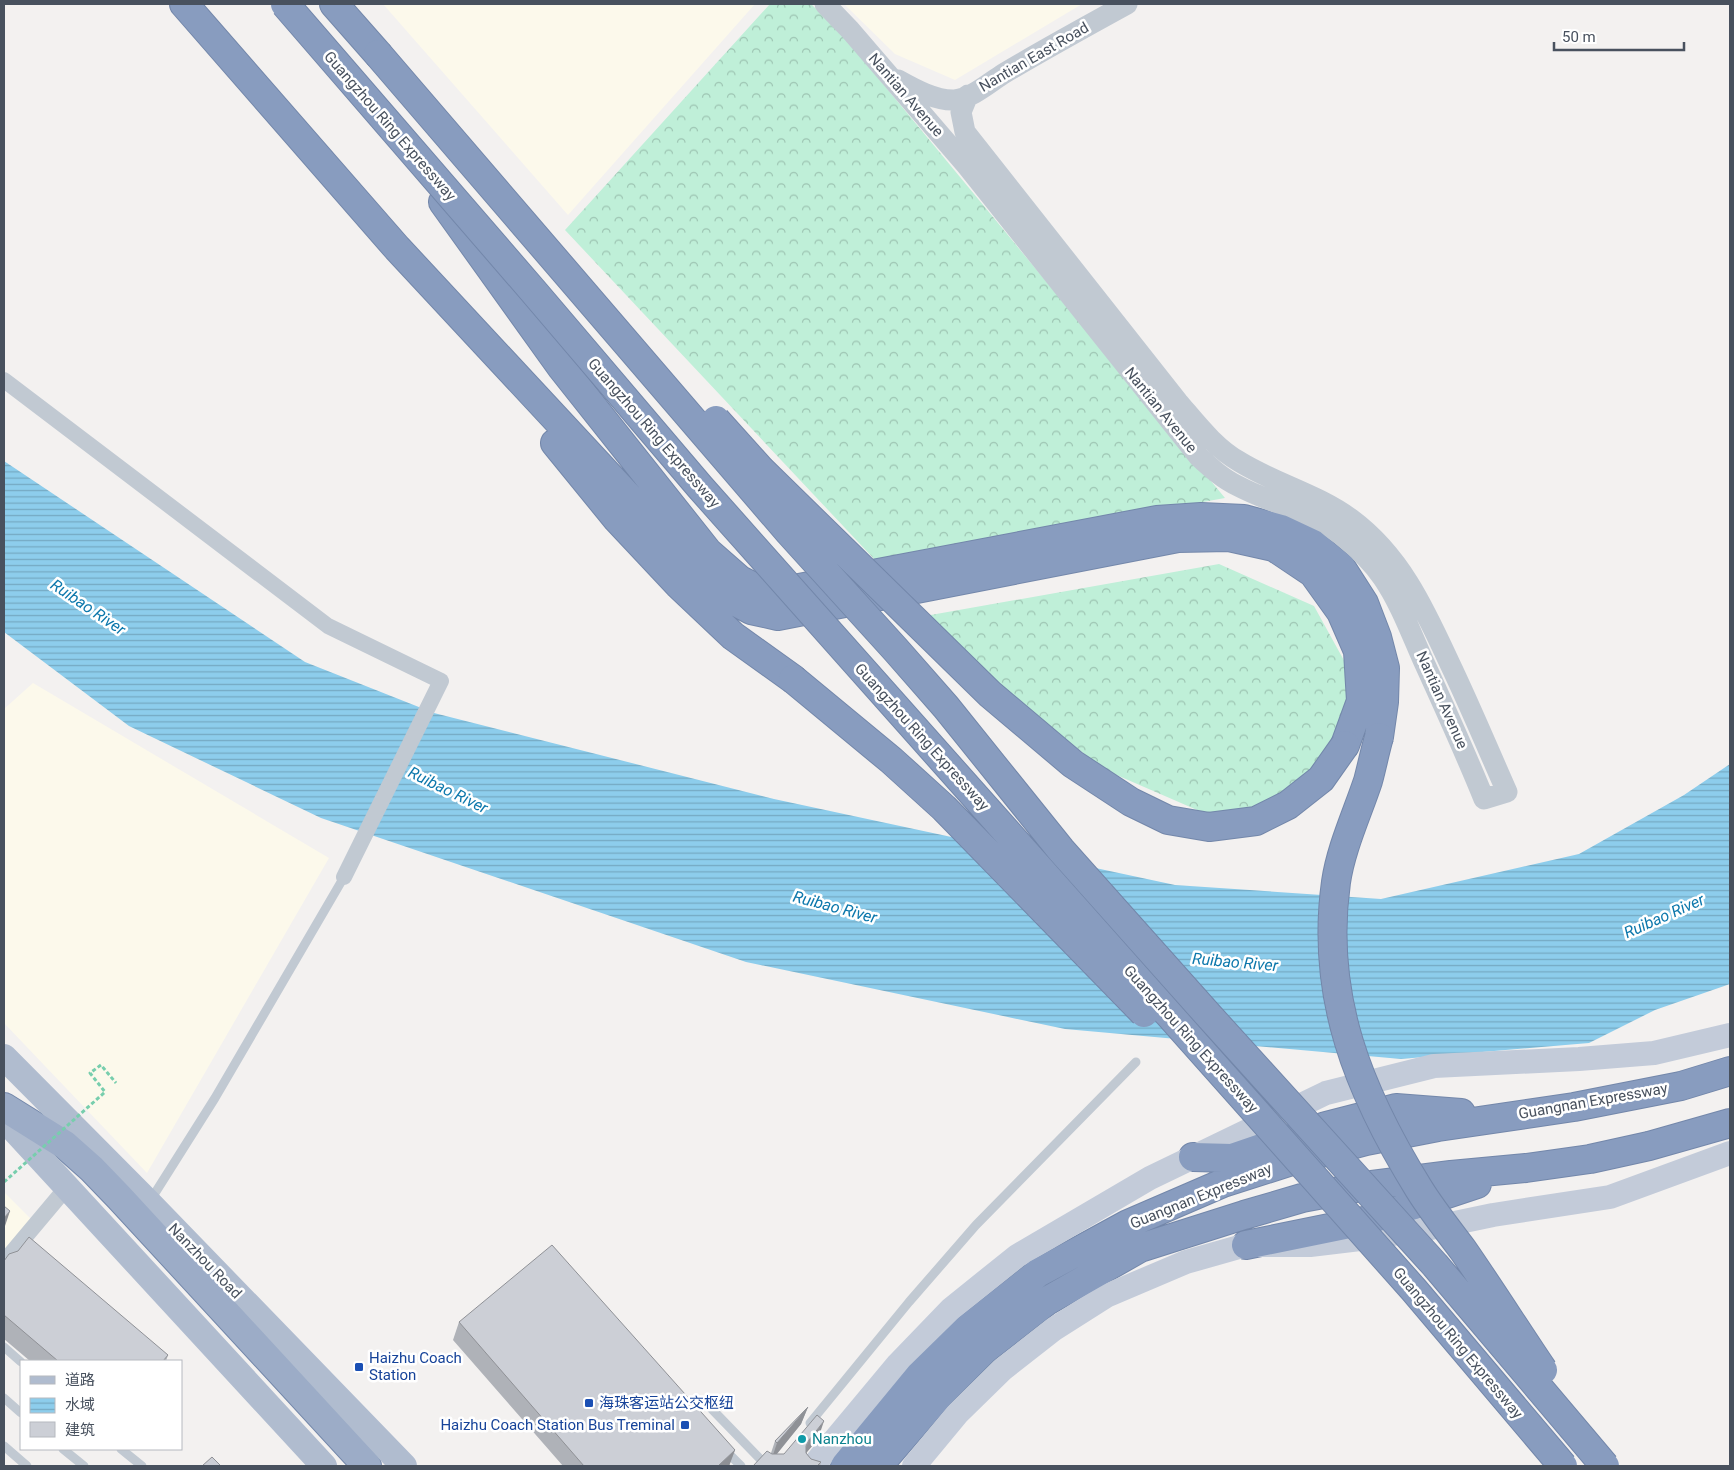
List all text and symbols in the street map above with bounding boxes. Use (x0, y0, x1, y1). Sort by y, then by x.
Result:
street label: Nantian East Road (976, 18, 1092, 96)
scale bar (1554, 20, 1684, 52)
text: 50 m (1562, 28, 1596, 46)
street label: Guangzhou Ring Expressway (320, 48, 460, 204)
street label: Nantian Avenue (865, 50, 947, 141)
street label: Guangzhou Ring Expressway (584, 355, 724, 511)
street label: Nantian Avenue (1121, 364, 1201, 456)
water label: Ruibao River (47, 575, 130, 639)
street label: Nantian Avenue (1412, 648, 1472, 752)
street label: Guangzhou Ring Expressway (851, 660, 993, 814)
water label: Ruibao River (405, 763, 492, 818)
water label: Ruibao River (791, 887, 880, 928)
water label: Ruibao River (1621, 890, 1708, 942)
water label: Ruibao River (1191, 949, 1279, 975)
street label: Guangzhou Ring Expressway (1120, 962, 1262, 1116)
street label: Guangnan Expressway (1517, 1079, 1669, 1123)
street label: Guangnan Expressway (1128, 1159, 1274, 1233)
street label: Nanzhou Road (165, 1220, 245, 1302)
street label: Guangzhou Ring Expressway (1389, 1264, 1527, 1422)
place label: Haizhu Coach Station (369, 1349, 462, 1384)
legend (20, 1360, 182, 1450)
marker: Haizhu Coach Station (353, 1361, 365, 1373)
text: 道路 (65, 1371, 95, 1389)
place label: 海珠客运站公交枢纽 (599, 1394, 734, 1412)
text: 水域 (65, 1396, 95, 1414)
marker: 海珠客运站公交枢纽 (583, 1397, 595, 1409)
place label: Haizhu Coach Station Bus Treminal (440, 1416, 675, 1434)
marker: Haizhu Coach Station Bus Treminal (679, 1419, 691, 1431)
text: 建筑 (65, 1421, 95, 1439)
place label: Nanzhou (812, 1430, 872, 1448)
marker: Nanzhou (796, 1433, 808, 1445)

